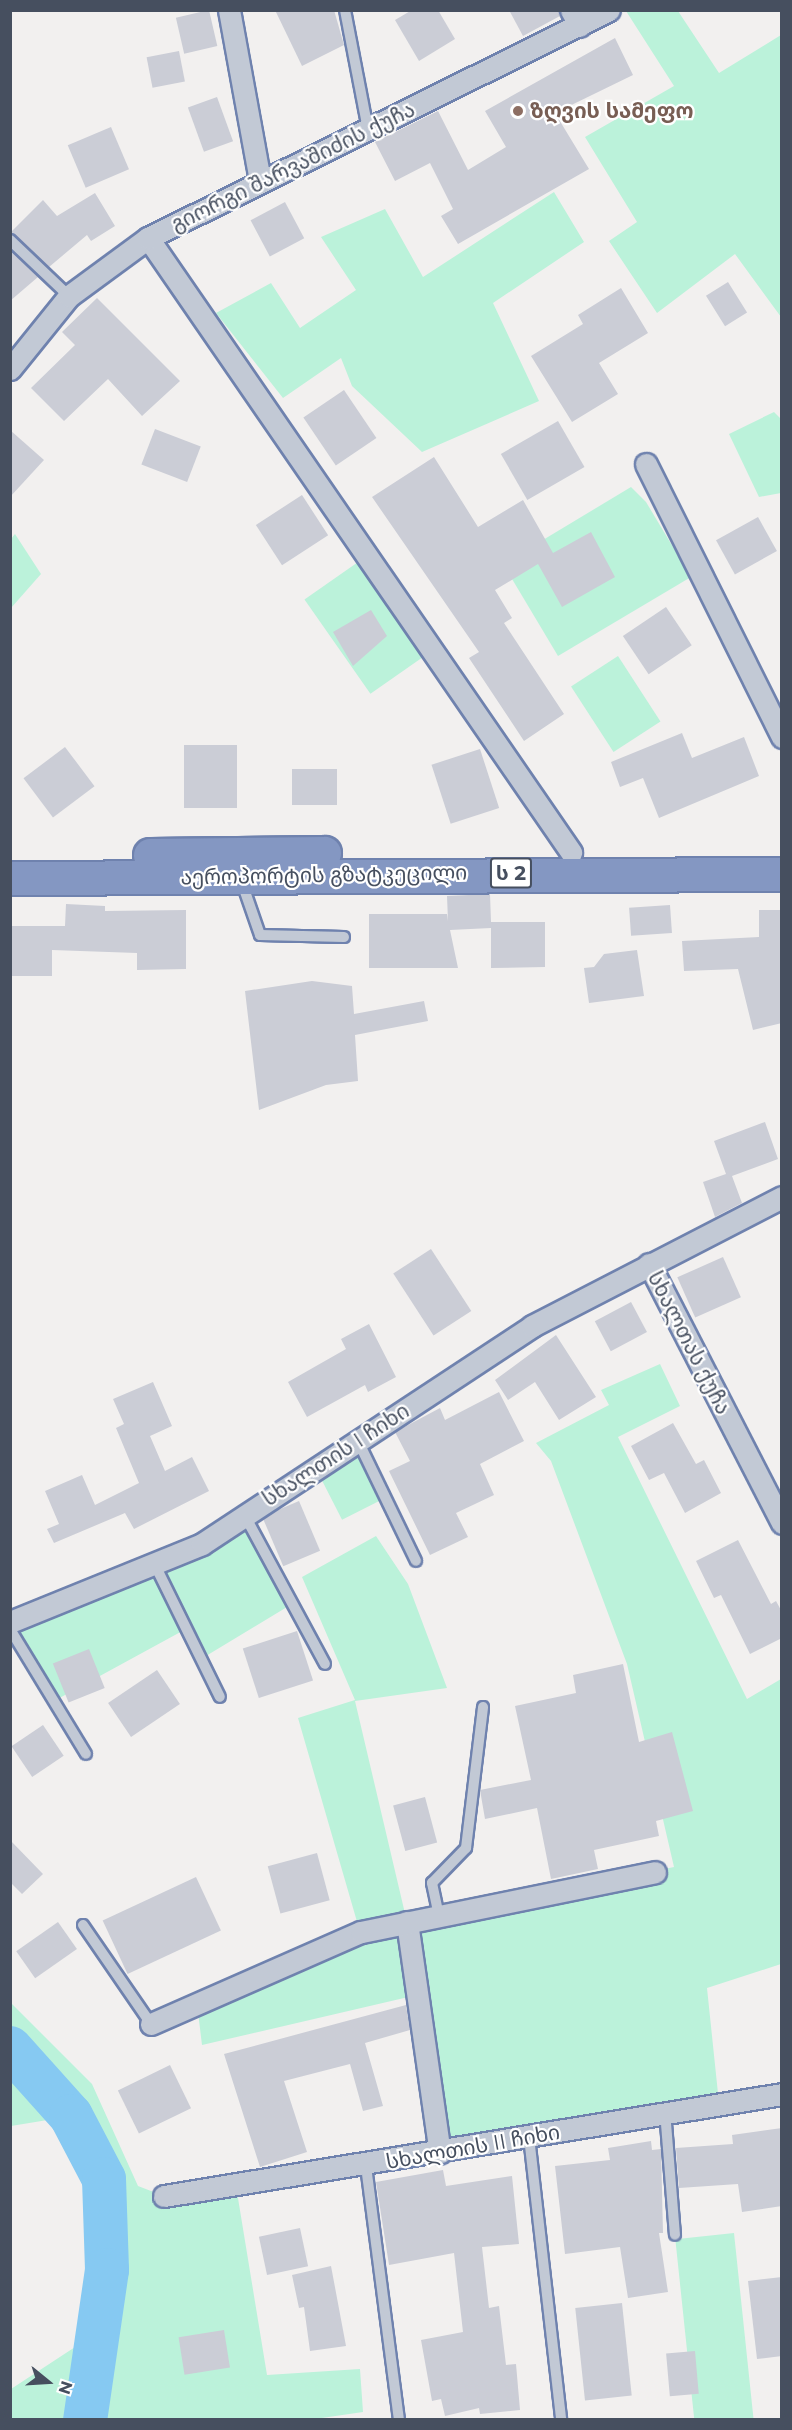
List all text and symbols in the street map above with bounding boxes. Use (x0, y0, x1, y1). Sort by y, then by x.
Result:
street label: გიორგი შარვაშიძის ქუჩა (167, 97, 419, 237)
place label: ზღვის სამეფო (530, 98, 694, 124)
marker: ზღვის სამეფო (511, 104, 525, 118)
road number: ს 2 (488, 856, 534, 890)
street label: აეროპორტის გზატკეცილი (180, 860, 468, 890)
street label: სხალთას ქუჩა (642, 1267, 736, 1419)
street label: სხალთის I ჩიხი (258, 1398, 414, 1512)
street label: სხალთის II ჩიხი (384, 2119, 562, 2175)
north arrow (18, 2352, 78, 2412)
text: N (55, 2379, 77, 2397)

